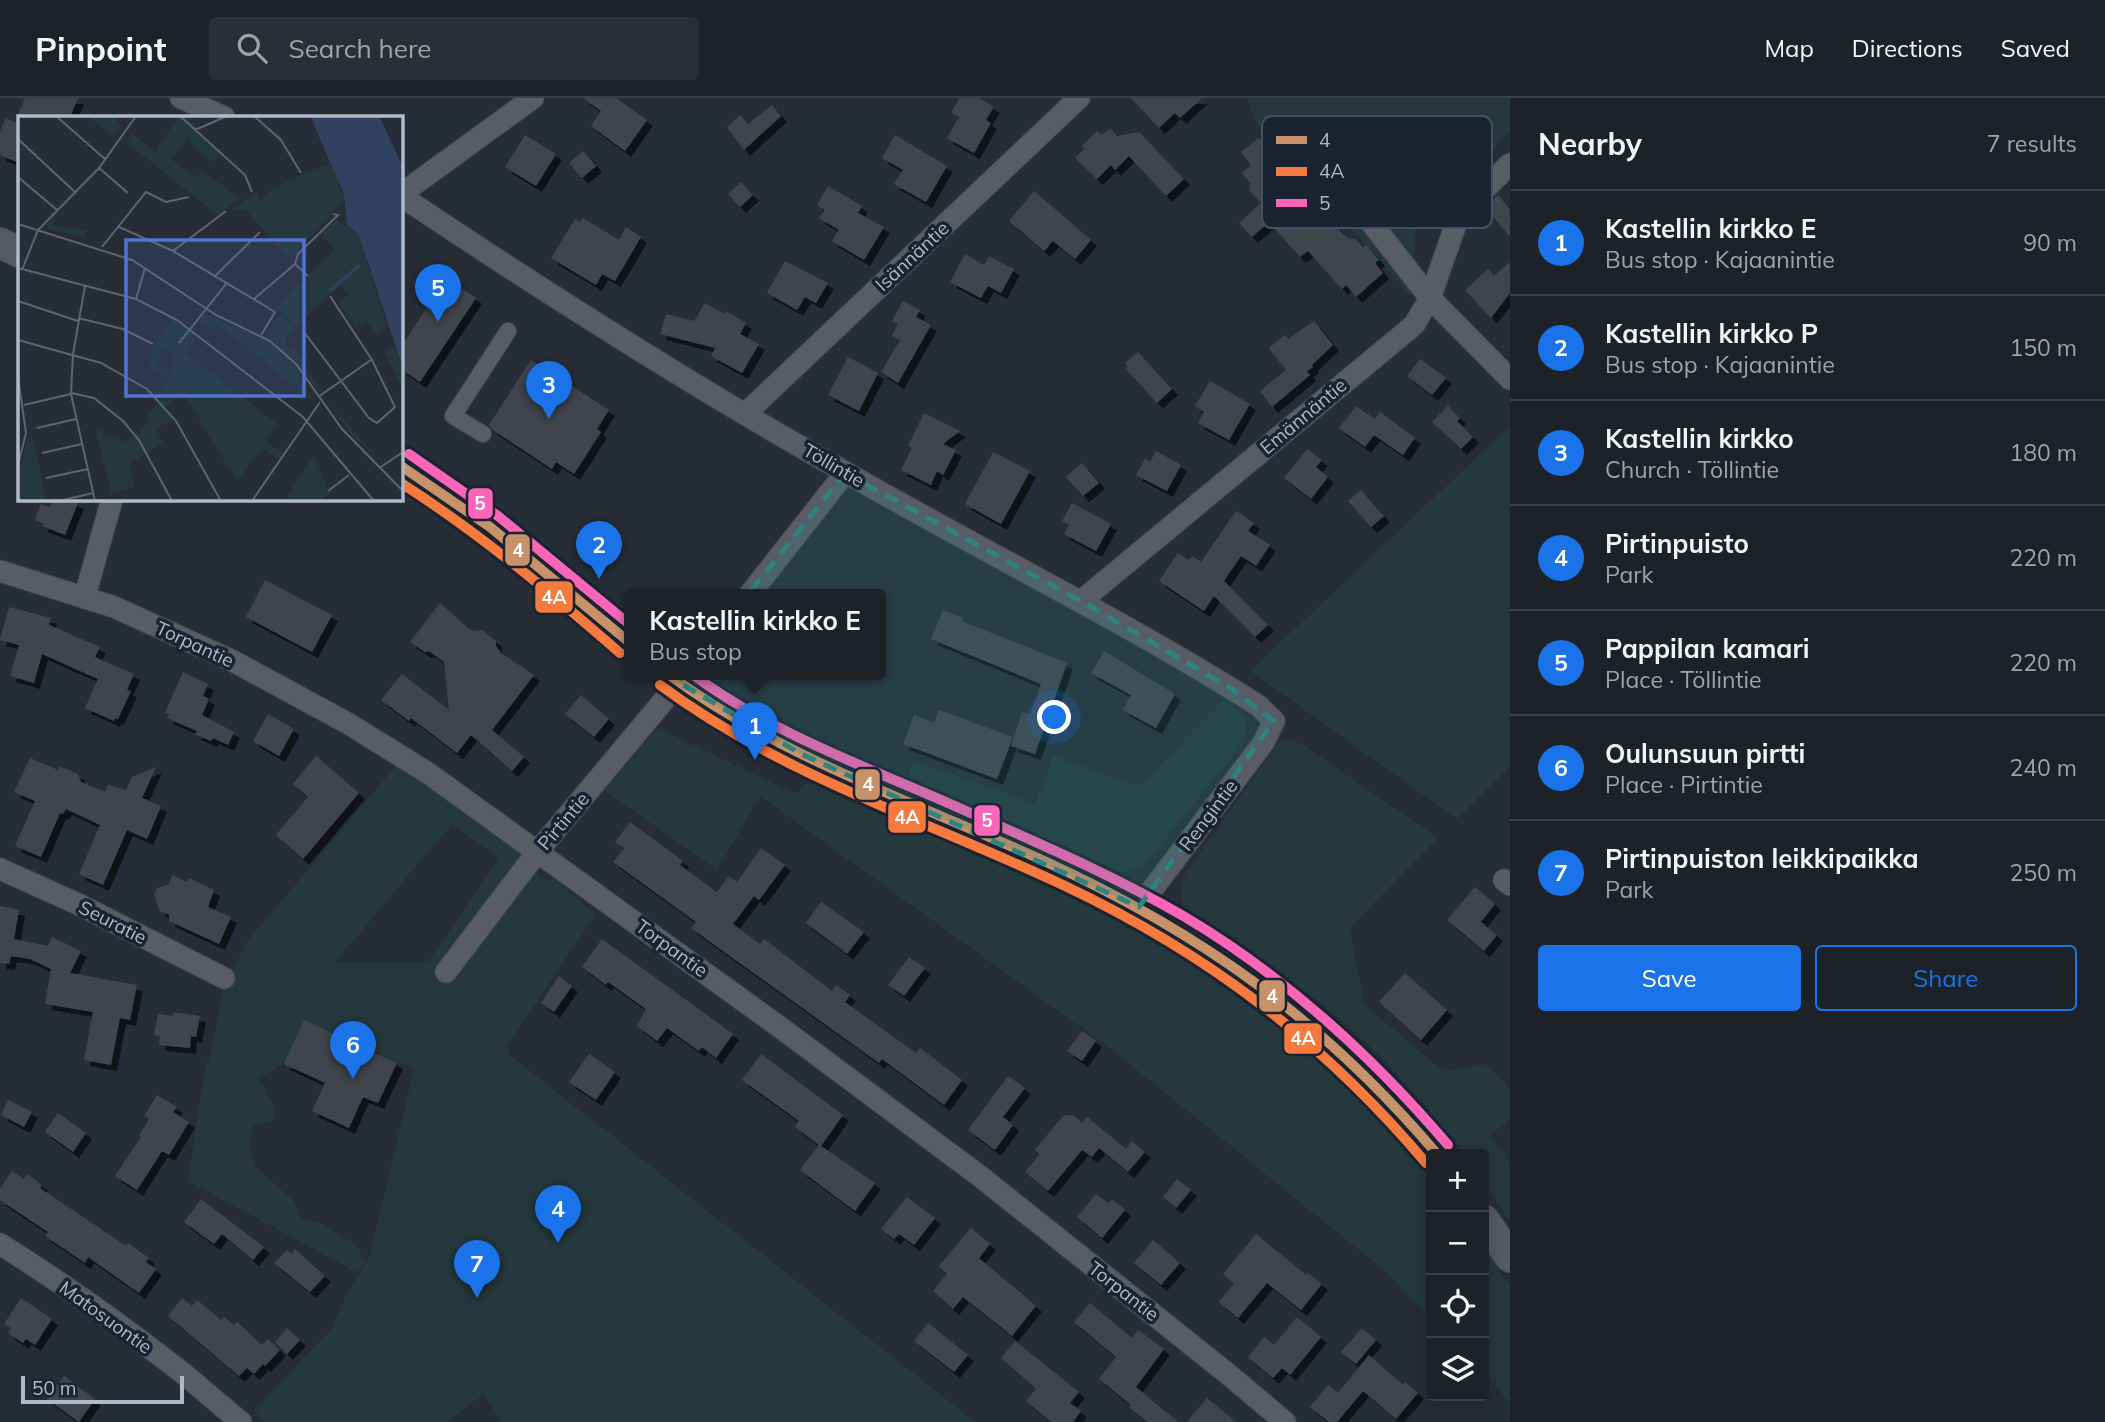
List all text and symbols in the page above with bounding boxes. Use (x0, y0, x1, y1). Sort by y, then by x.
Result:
search box (209, 17, 699, 80)
text: Pinpoint (35, 28, 167, 69)
icon: search (233, 29, 271, 67)
text: Search here (289, 32, 431, 65)
text: Map (1764, 33, 1814, 63)
text: Directions (1852, 33, 1963, 63)
text: Saved (2001, 33, 2070, 63)
inset map (18, 116, 402, 500)
legend (1262, 116, 1492, 228)
text: Nearby (1538, 125, 1642, 163)
text: 4 (1319, 128, 1330, 152)
text: 7 results (1987, 129, 2077, 158)
text: 4A (1319, 159, 1344, 183)
text: 5 (1319, 191, 1330, 215)
text: Kastellin kirkko E (1605, 212, 1816, 245)
street label: Isännäntie (870, 216, 954, 296)
text: 1 (1554, 228, 1568, 257)
text: 90 m (2023, 228, 2077, 257)
text: Bus stop · Kajaanintie (1605, 245, 1835, 274)
pin: 5 (415, 264, 461, 322)
text: Kastellin kirkko P (1605, 317, 1818, 350)
text: 2 (1554, 333, 1568, 362)
text: 150 m (2009, 333, 2077, 362)
text: Bus stop · Kajaanintie (1605, 350, 1835, 379)
pin: 3 (526, 361, 572, 419)
street label: Emännäntie (1255, 373, 1351, 459)
text: Kastellin kirkko (1605, 422, 1794, 455)
street label: Töllintie (799, 438, 869, 492)
text: 3 (1554, 438, 1568, 467)
text: 180 m (2009, 438, 2077, 467)
text: Church · Töllintie (1605, 455, 1779, 484)
line badge: 5 (467, 487, 494, 520)
text: 5 (474, 491, 486, 515)
pin: 2 (576, 521, 622, 579)
text: Pirtinpuisto (1605, 527, 1749, 560)
line badge: 4 (504, 533, 531, 567)
text: 4 (512, 538, 524, 562)
text: 4 (1554, 543, 1568, 572)
text: 220 m (2009, 543, 2077, 572)
text: Park (1605, 560, 1653, 589)
line badge: 4A (534, 580, 574, 614)
text: 4A (541, 585, 568, 609)
popup (624, 589, 886, 680)
text: Kastellin kirkko E (649, 604, 861, 637)
street label: Torpantie (152, 616, 238, 672)
text: Pappilan kamari (1605, 632, 1809, 665)
text: Bus stop (649, 637, 742, 666)
text: 5 (1554, 648, 1568, 677)
text: 220 m (2009, 648, 2077, 677)
text: Place · Töllintie (1605, 665, 1761, 694)
your location (1037, 700, 1071, 734)
pin: 1 (732, 702, 778, 760)
text: Oulunsuun pirtti (1605, 737, 1805, 770)
text: 6 (1554, 753, 1568, 782)
text: 240 m (2009, 753, 2077, 782)
line badge: 4 (854, 768, 881, 801)
text: Place · Pirtintie (1605, 770, 1763, 799)
text: 4 (862, 772, 874, 796)
street label: Rengintie (1173, 775, 1243, 855)
street label: Pirtintie (532, 787, 594, 855)
line badge: 4A (887, 800, 927, 834)
line badge: 5 (973, 804, 1001, 837)
text: 4A (894, 805, 921, 829)
text: 5 (981, 808, 993, 832)
text: Pirtinpuiston leikkipaikka (1605, 842, 1919, 875)
text: 7 (1554, 858, 1568, 887)
text: 250 m (2009, 858, 2077, 887)
text: Park (1605, 875, 1653, 904)
street label: Seuratie (75, 895, 151, 949)
street label: Torpantie (631, 914, 713, 982)
button: Save (1538, 945, 1801, 1011)
button: Share (1815, 945, 2077, 1011)
line badge: 4 (1258, 979, 1286, 1013)
text: 4 (1266, 984, 1278, 1008)
pin: 6 (330, 1021, 376, 1079)
line badge: 4A (1283, 1022, 1323, 1055)
text: 4A (1290, 1026, 1317, 1050)
map controls (1426, 1149, 1489, 1401)
button: + (1426, 1149, 1489, 1212)
pin: 4 (535, 1185, 581, 1243)
button: − (1426, 1212, 1489, 1275)
pin: 7 (454, 1240, 500, 1298)
street label: Torpantie (1084, 1256, 1164, 1326)
street label: Matosuontie (55, 1275, 157, 1359)
button: locate (1426, 1275, 1489, 1338)
button: layers (1426, 1338, 1489, 1401)
scale bar (21, 1373, 184, 1405)
text: 50 m (32, 1376, 76, 1400)

